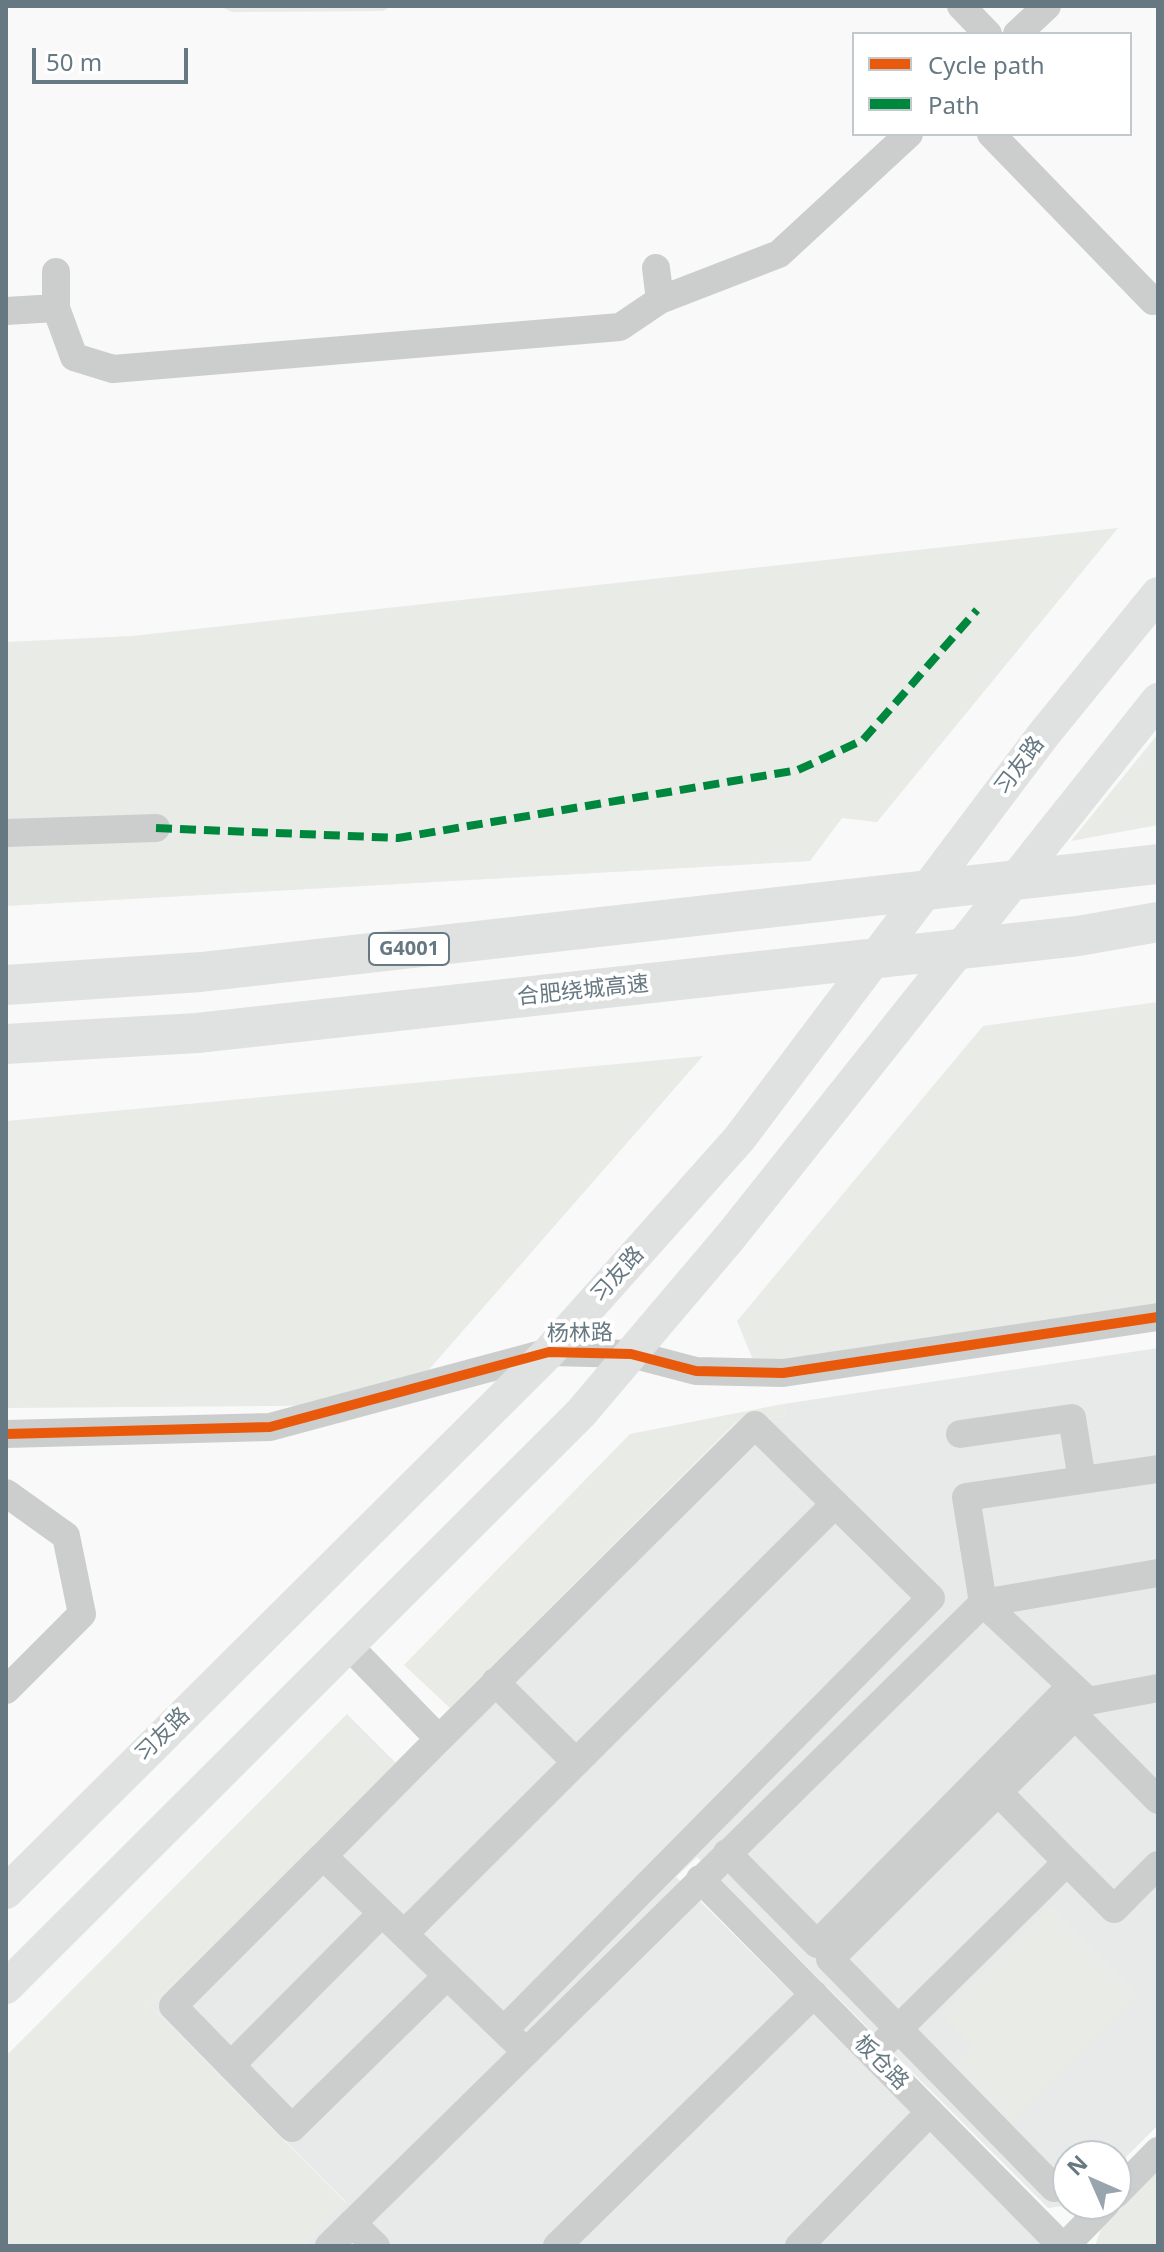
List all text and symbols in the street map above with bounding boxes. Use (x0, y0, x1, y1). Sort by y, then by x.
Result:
scale bar (36, 32, 192, 82)
legend (852, 32, 1132, 136)
text: 50 m (46, 45, 102, 78)
text: Cycle path (928, 48, 1045, 81)
text: Path (928, 88, 979, 121)
street label: 习友路 (990, 732, 1050, 800)
road number: G4001 (369, 933, 449, 965)
street label: 合肥绕城高速 (516, 971, 650, 1011)
street label: 习友路 (586, 1242, 650, 1308)
street label: 杨林路 (547, 1320, 613, 1348)
street label: 习友路 (130, 1702, 196, 1768)
street label: 板仓路 (848, 2030, 914, 2096)
north arrow (1052, 2140, 1132, 2220)
text: N (1060, 2148, 1093, 2181)

